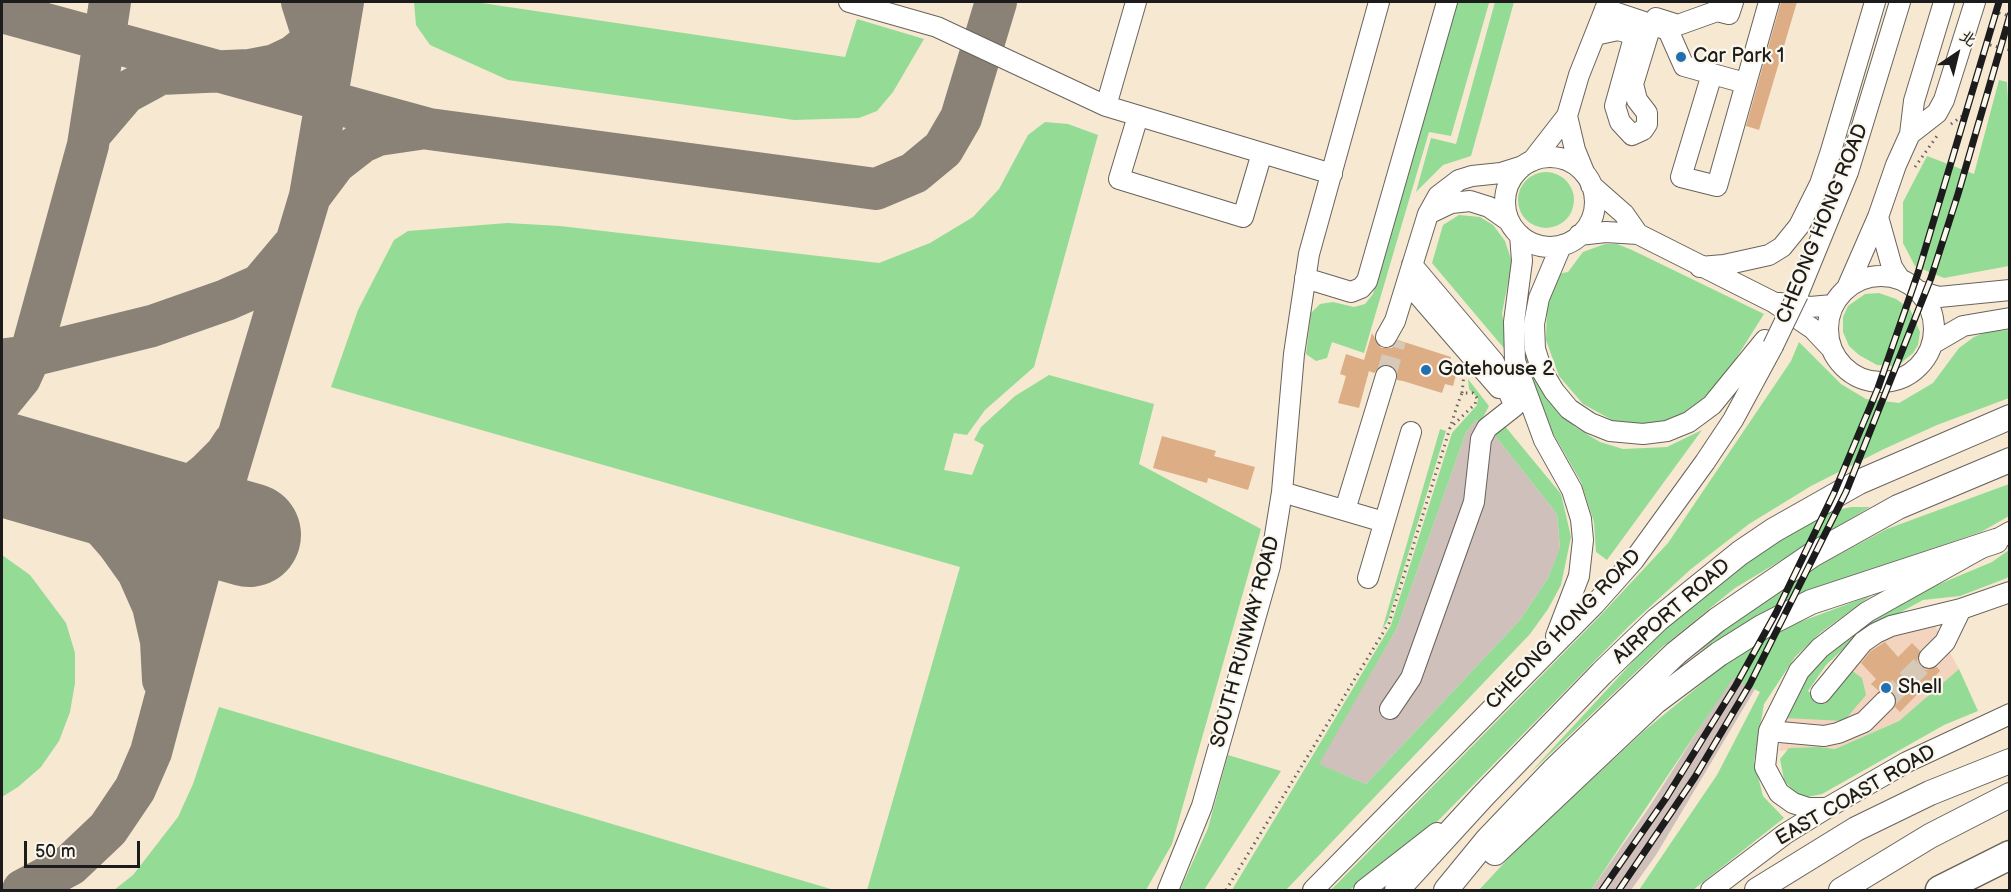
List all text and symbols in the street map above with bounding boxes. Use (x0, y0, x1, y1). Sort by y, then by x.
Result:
north arrow (1927, 24, 1987, 84)
text: 北 (1956, 26, 1980, 51)
place label: Car Park 1 (1693, 45, 1784, 69)
marker: Car Park 1 (1674, 50, 1688, 64)
street label: CHEONG HONG ROAD (1772, 121, 1874, 327)
place label: Gatehouse 2 (1438, 358, 1554, 382)
marker: Gatehouse 2 (1419, 363, 1433, 377)
street label: SOUTH RUNWAY ROAD (1206, 534, 1286, 750)
street label: CHEONG HONG ROAD (1481, 545, 1647, 715)
street label: AIRPORT ROAD (1608, 554, 1736, 670)
place label: Shell (1898, 676, 1942, 700)
marker: Shell (1879, 681, 1893, 695)
street label: EAST COAST ROAD (1772, 740, 1940, 852)
scale bar (27, 829, 142, 867)
text: 50 m (35, 841, 76, 862)

